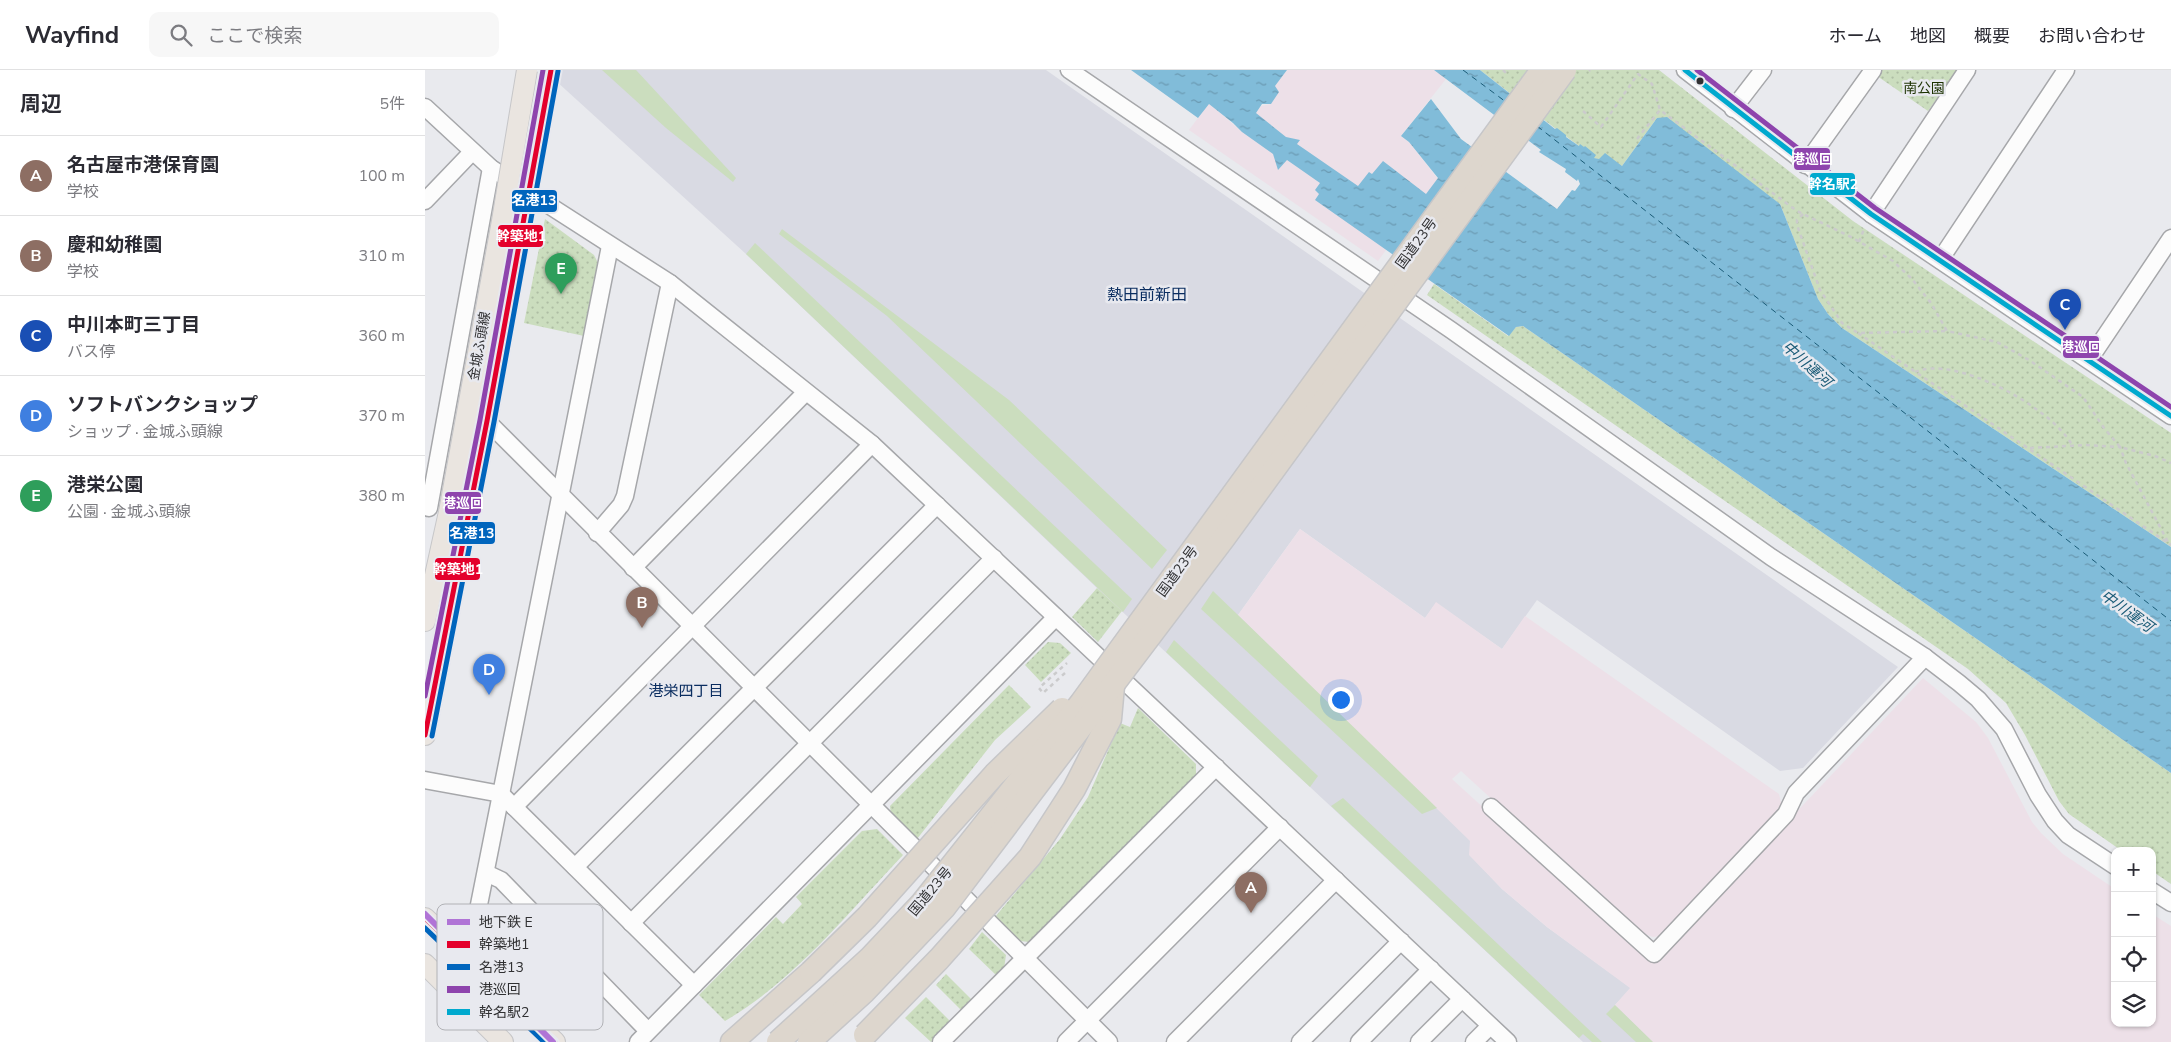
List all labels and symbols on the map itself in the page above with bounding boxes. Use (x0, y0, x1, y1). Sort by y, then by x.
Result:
unlabelled marker (1695, 76, 1705, 86)
park label: 南公園 (1903, 79, 1945, 98)
line badge: 港巡回 (1793, 147, 1831, 171)
text: 港巡回 (1791, 150, 1833, 169)
line badge: 幹名駅2 (1809, 172, 1856, 196)
text: 幹名駅2 (1808, 175, 1858, 194)
line badge: 名港13 (511, 189, 558, 213)
text: 名港13 (512, 191, 556, 210)
street label: 国道23号 (1391, 214, 1441, 273)
line badge: 幹築地1 (497, 224, 544, 248)
text: 幹築地1 (496, 227, 546, 246)
pin: E (545, 253, 577, 294)
district label: 熱田前新田 (1107, 284, 1187, 306)
pin: C (2049, 289, 2081, 330)
street label: 金城ふ頭線 (464, 310, 495, 382)
line badge: 港巡回 (2062, 335, 2100, 359)
water label: 中川運河 (1778, 336, 1838, 394)
text: 港巡回 (2060, 338, 2102, 357)
line badge: 港巡回 (444, 491, 482, 515)
text: 港巡回 (442, 494, 484, 513)
line badge: 名港13 (448, 521, 496, 545)
text: 名港13 (450, 524, 494, 543)
street label: 国道23号 (1152, 542, 1202, 601)
line badge: 幹築地1 (434, 557, 481, 581)
text: 幹築地1 (433, 560, 483, 579)
water label: 中川運河 (2097, 585, 2160, 638)
pin: B (626, 587, 658, 628)
pin: D (473, 654, 505, 695)
district label: 港栄四丁目 (648, 681, 724, 701)
your location (1328, 687, 1354, 713)
street label: 国道23号 (904, 863, 957, 920)
pin: A (1235, 872, 1267, 913)
legend (437, 904, 603, 1030)
text: 地下鉄 E (479, 913, 533, 932)
text: 幹築地1 (479, 935, 529, 954)
text: 名港13 (479, 958, 524, 977)
text: 港巡回 (479, 980, 521, 999)
text: 幹名駅2 (479, 1003, 529, 1022)

